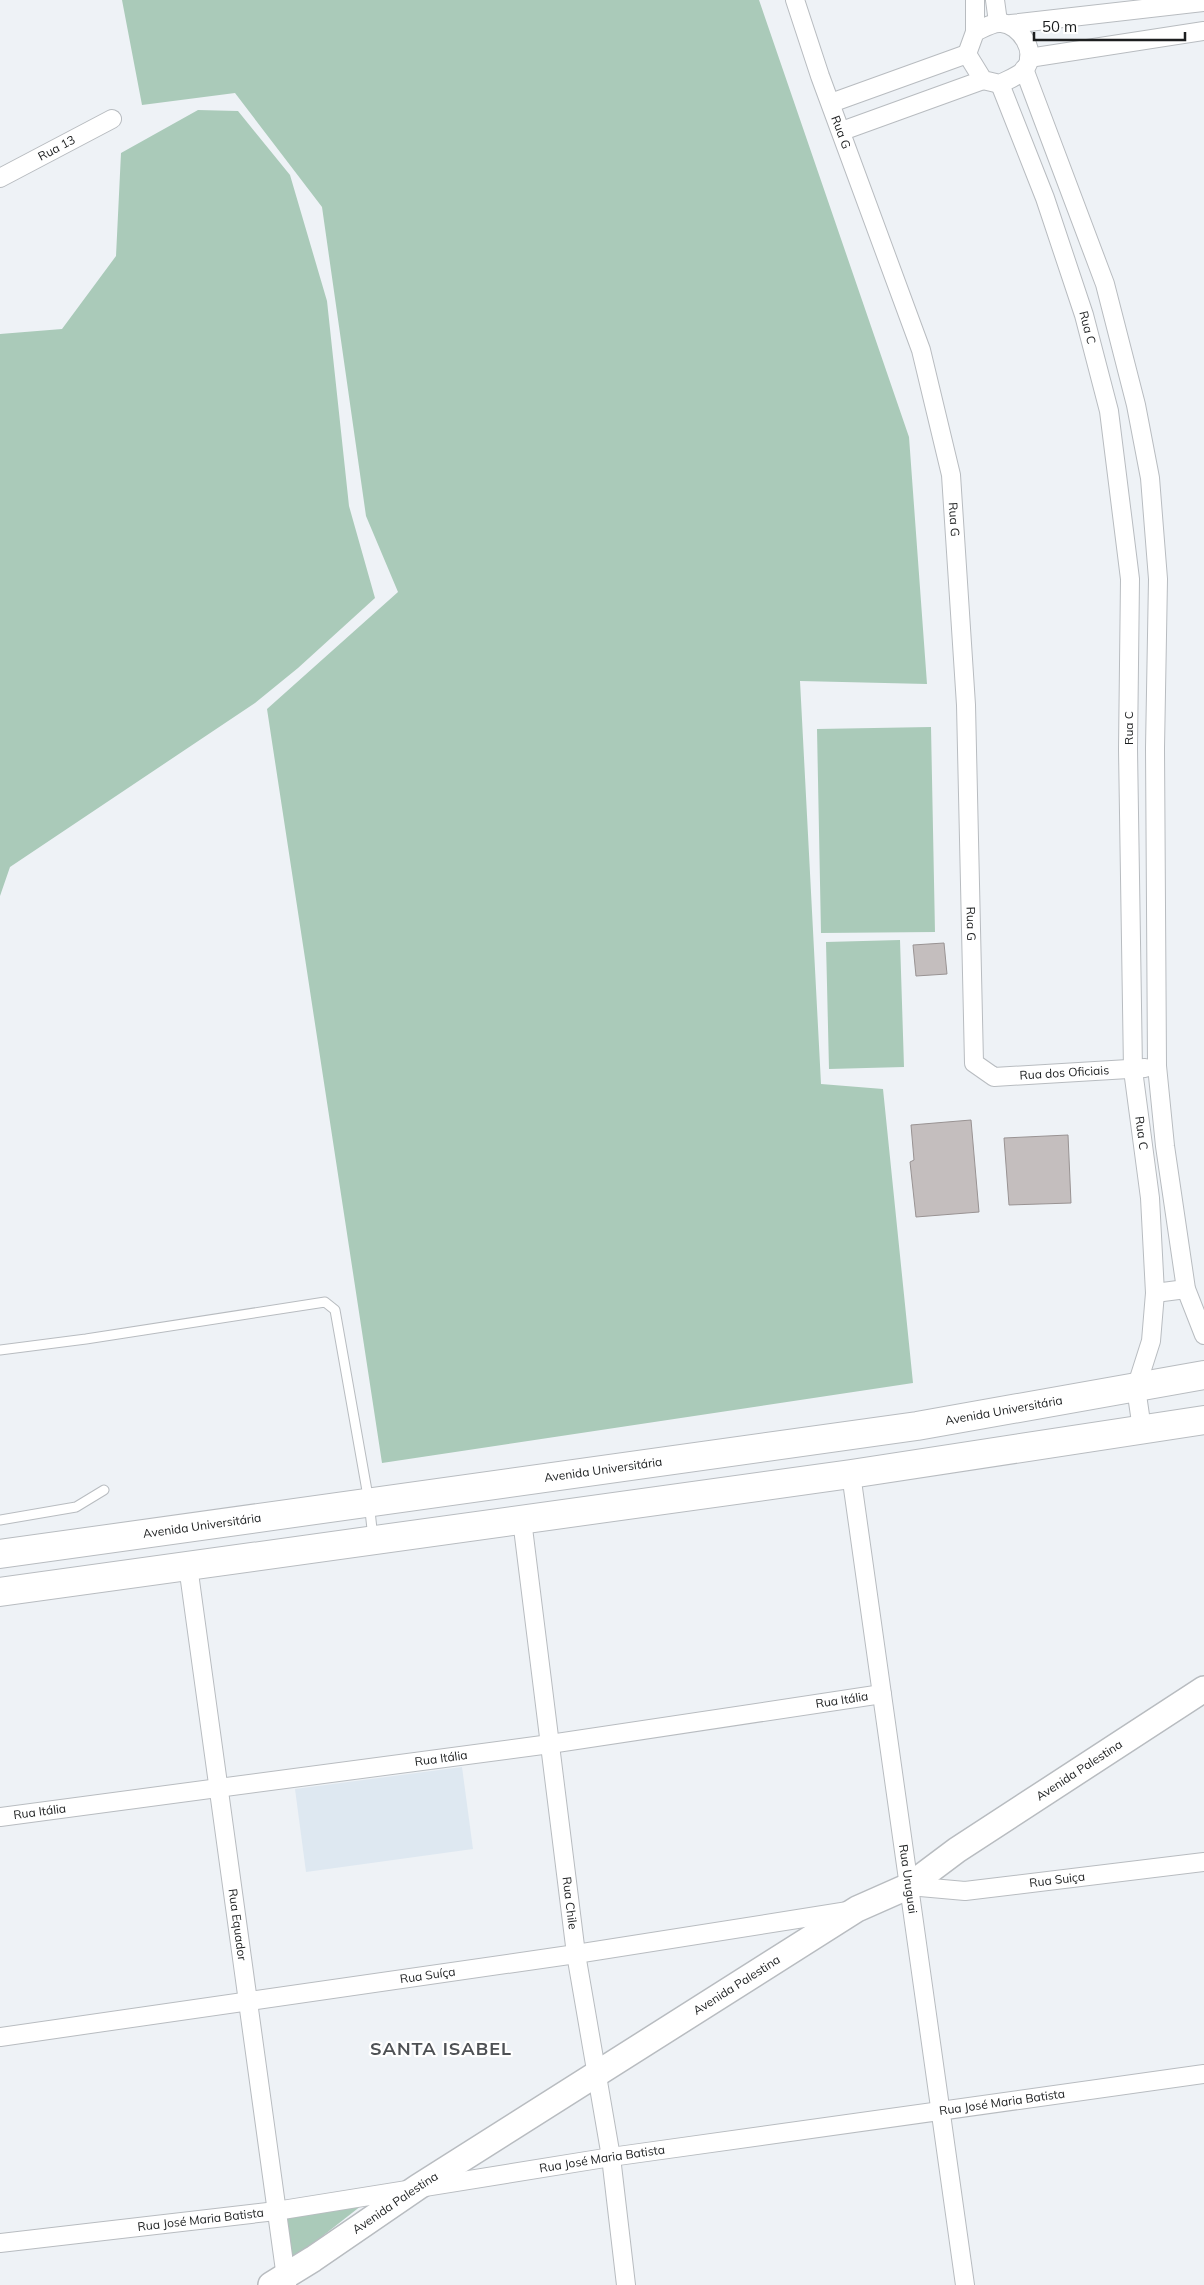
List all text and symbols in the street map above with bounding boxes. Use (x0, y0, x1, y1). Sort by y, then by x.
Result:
scale bar (1034, 10, 1185, 42)
text: 50 m (1042, 17, 1077, 36)
street label: Rua G (828, 113, 854, 151)
street label: Rua 13 (35, 132, 78, 164)
street label: Rua C (1076, 309, 1099, 346)
street label: Rua G (946, 502, 963, 537)
street label: Rua C (1121, 711, 1136, 745)
street label: Rua G (964, 907, 979, 941)
street label: Rua dos Oficiais (1019, 1062, 1110, 1082)
street label: Rua C (1132, 1115, 1152, 1151)
street label: Avenida Universitária (944, 1392, 1064, 1428)
street label: Avenida Universitária (543, 1454, 663, 1485)
street label: Avenida Universitária (142, 1510, 262, 1541)
street label: Rua Itália (814, 1688, 869, 1711)
street label: Avenida Palestina (1033, 1736, 1125, 1804)
street label: Rua Itália (414, 1747, 468, 1769)
street label: Rua Itália (12, 1800, 67, 1822)
street label: Rua Uruguai (896, 1843, 921, 1915)
street label: Rua Suiça (1028, 1869, 1086, 1890)
street label: Rua Chile (559, 1876, 581, 1930)
street label: Rua Equador (226, 1888, 250, 1962)
street label: Avenida Palestina (690, 1952, 783, 2018)
street label: Rua Suíça (399, 1963, 456, 1986)
district label: SANTA ISABEL (370, 2037, 512, 2060)
street label: Rua José Maria Batista (938, 2086, 1066, 2118)
street label: Rua José Maria Batista (538, 2142, 666, 2175)
street label: Avenida Palestina (349, 2168, 441, 2237)
street label: Rua José Maria Batista (137, 2204, 264, 2234)

